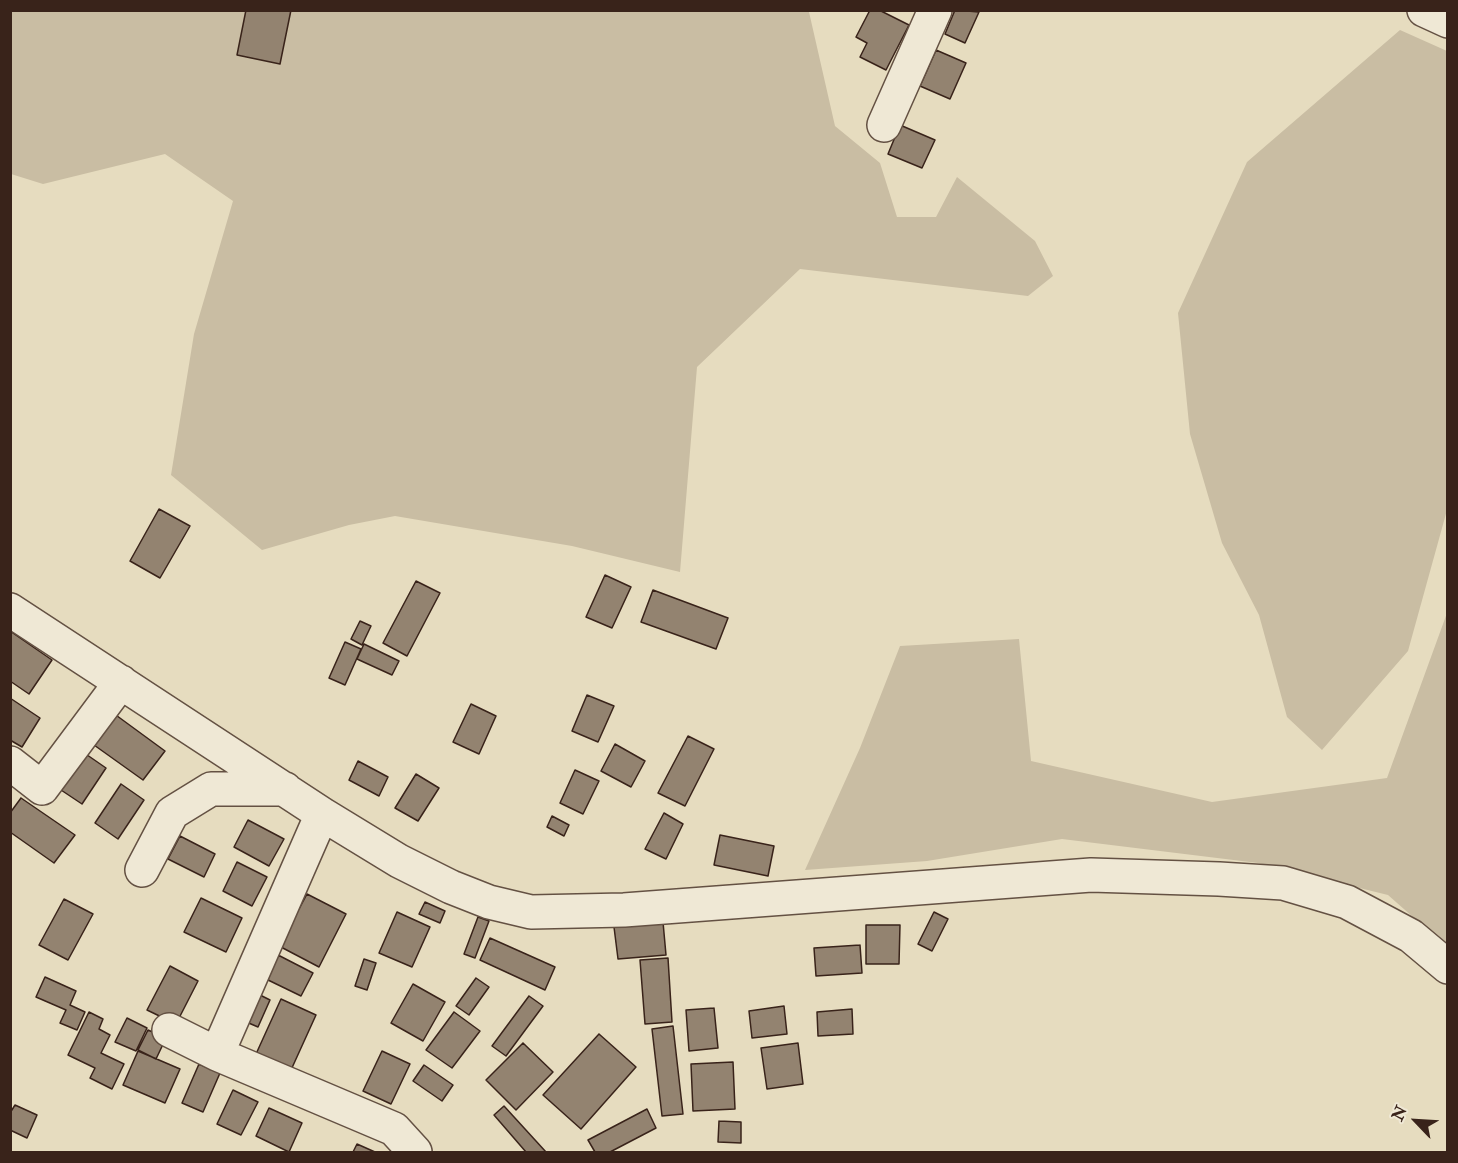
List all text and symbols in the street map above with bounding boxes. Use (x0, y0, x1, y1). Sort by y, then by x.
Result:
north arrow (1386, 1091, 1446, 1151)
text: N (1388, 1103, 1412, 1124)

